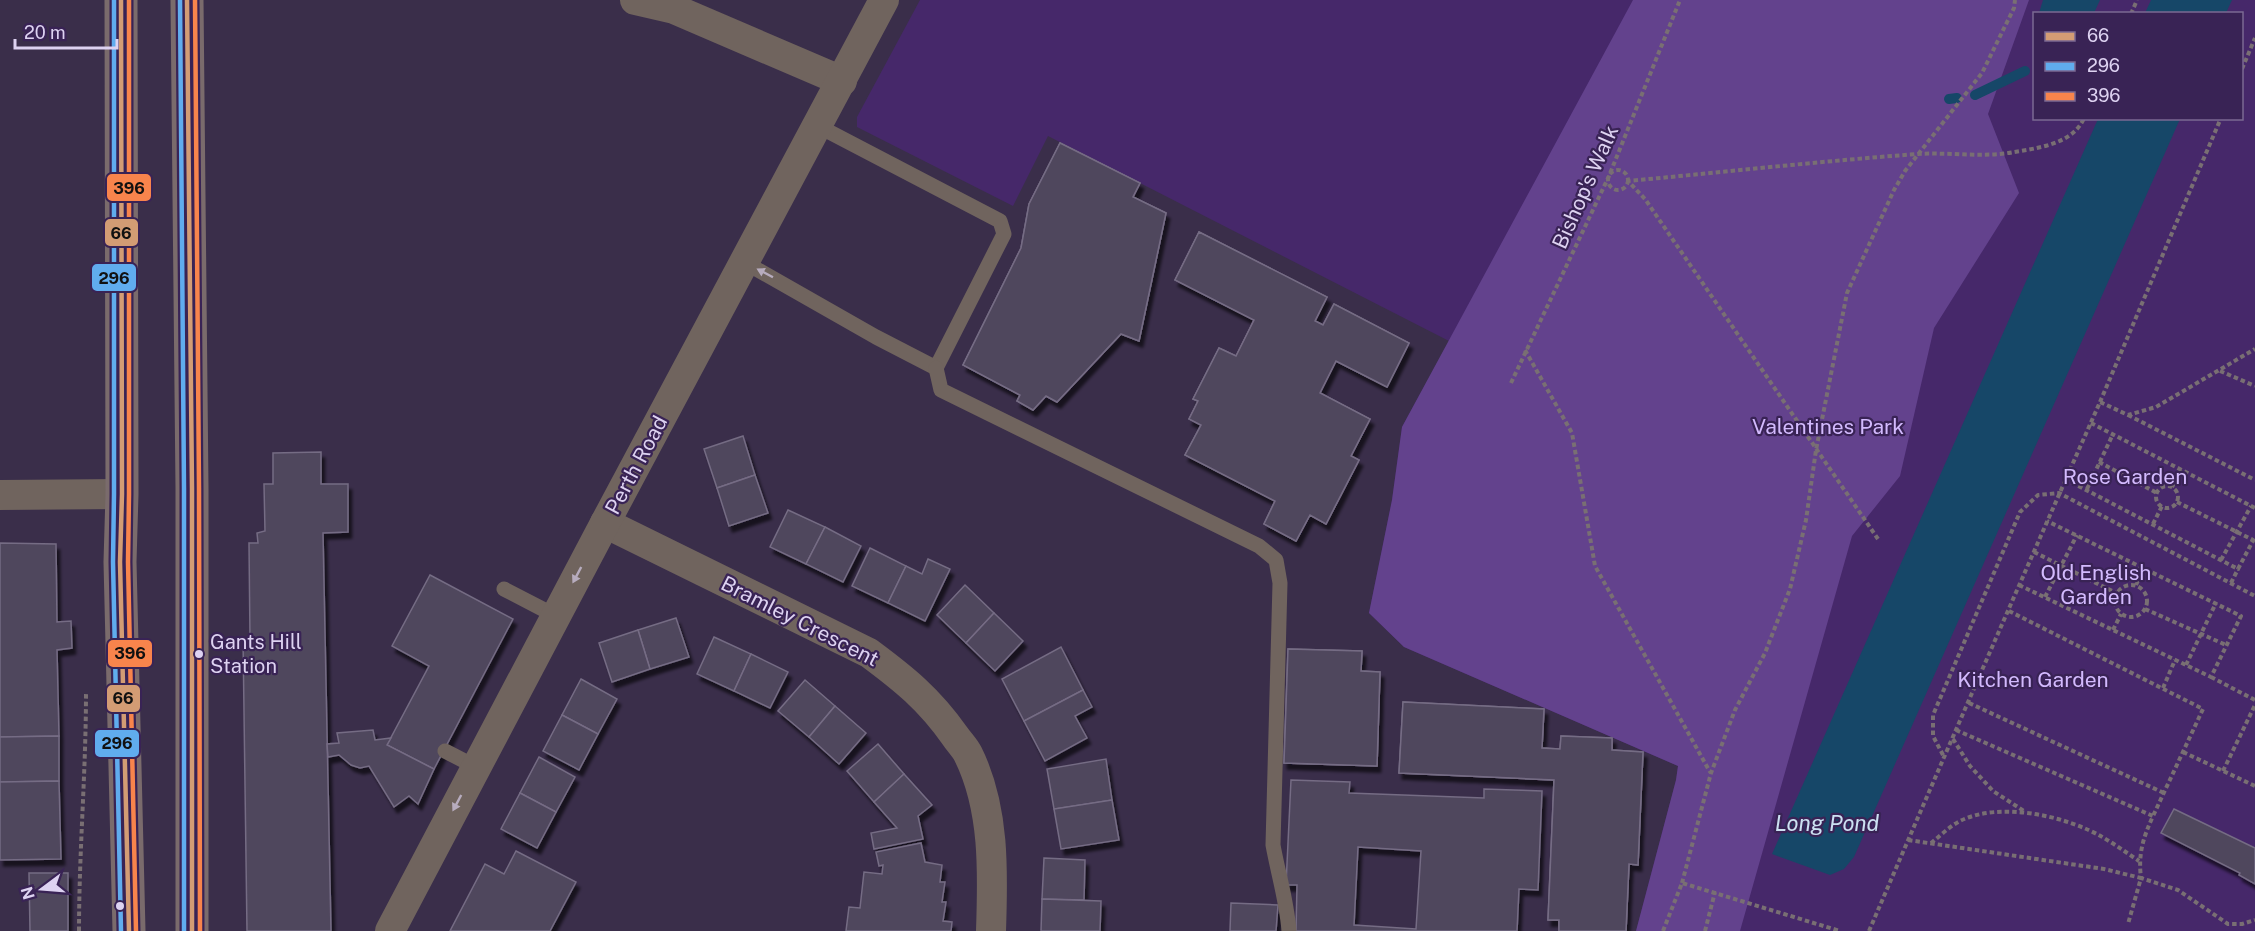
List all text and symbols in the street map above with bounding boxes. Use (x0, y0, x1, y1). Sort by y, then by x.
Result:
scale bar (15, 12, 117, 50)
legend (2033, 12, 2243, 120)
text: 20 m (24, 22, 66, 43)
text: 66 (2087, 25, 2109, 46)
text: 296 (2087, 55, 2120, 76)
text: 396 (2087, 85, 2121, 106)
street label: Bishop's Walk (1547, 121, 1623, 253)
line badge: 396 (106, 173, 152, 202)
text: 396 (113, 179, 145, 198)
line badge: 66 (104, 218, 139, 247)
text: 66 (110, 224, 132, 243)
line badge: 296 (91, 263, 137, 292)
one-way arrow (756, 268, 773, 278)
text: 296 (98, 269, 130, 288)
street label: Perth Road (600, 411, 672, 519)
park label: Valentines Park (1752, 414, 1904, 439)
park label: Rose Garden (2063, 464, 2187, 489)
park label: Old English Garden (2041, 560, 2151, 609)
one-way arrow (572, 567, 582, 584)
street label: Bramley Crescent (717, 570, 883, 672)
place label: Gants Hill Station (210, 630, 302, 678)
line badge: 396 (107, 639, 153, 668)
text: 396 (114, 644, 146, 663)
marker: Gants Hill Station (193, 648, 205, 660)
park label: Kitchen Garden (1957, 667, 2109, 692)
line badge: 66 (106, 684, 141, 713)
text: 66 (112, 689, 134, 708)
line badge: 296 (94, 729, 140, 758)
text: 296 (101, 734, 133, 753)
one-way arrow (452, 795, 462, 812)
water label: Long Pond (1775, 810, 1880, 836)
north arrow (12, 859, 72, 919)
text: N (17, 884, 39, 902)
unlabelled marker (114, 900, 126, 912)

